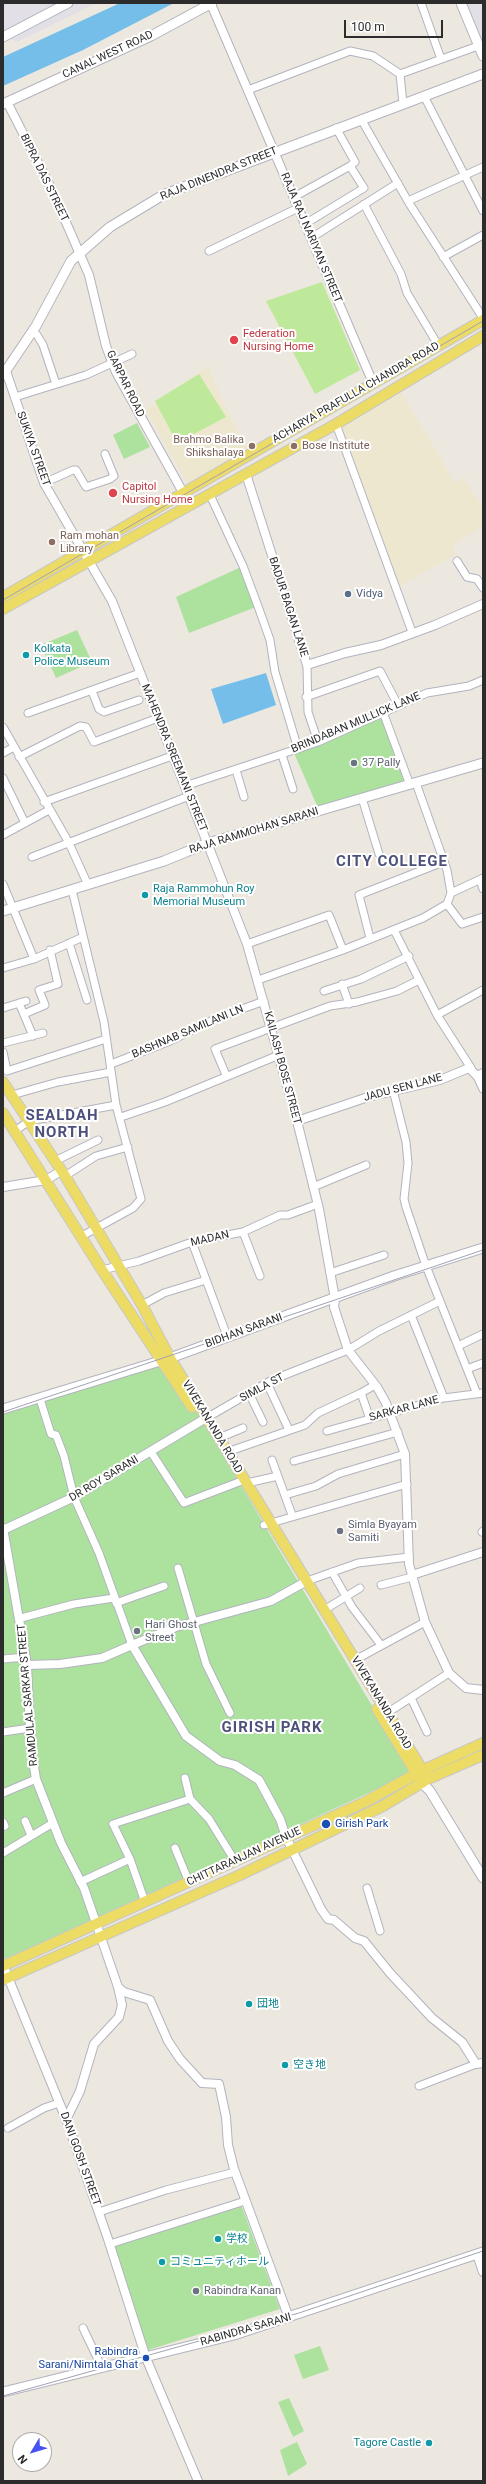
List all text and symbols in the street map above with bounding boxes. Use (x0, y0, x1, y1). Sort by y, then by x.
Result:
scale bar (346, 12, 445, 38)
text: 100 m (351, 20, 385, 34)
street label: CANAL WEST ROAD (61, 28, 155, 82)
street label: BIPRA DAS STREET (17, 132, 71, 224)
street label: RAJA DINENDRA STREET (159, 144, 279, 204)
street label: RAJA RAJ NARIYAN STREET (278, 171, 344, 305)
place label: Federation Nursing Home (243, 327, 314, 353)
marker: Federation Nursing Home (228, 334, 240, 346)
street label: ACHARYA PRAFULLA CHANDRA ROAD (270, 340, 442, 446)
street label: GARPAR ROAD (103, 348, 147, 420)
street label: SUKIYA STREET (13, 410, 53, 488)
place label: Brahmo Balika Shikshalaya (173, 433, 244, 459)
place label: Bose Institute (302, 439, 369, 453)
marker: Brahmo Balika Shikshalaya (247, 441, 257, 451)
marker: Bose Institute (289, 441, 299, 451)
place label: Capitol Nursing Home (122, 480, 193, 506)
marker: Capitol Nursing Home (107, 487, 119, 499)
place label: Ram mohan Library (60, 529, 119, 555)
marker: Ram mohan Library (47, 537, 57, 547)
street label: BADUR BAGAN LANE (266, 555, 310, 659)
place label: Vidya (356, 587, 383, 601)
marker: Vidya (343, 589, 353, 599)
place label: Kolkata Police Museum (34, 642, 110, 668)
marker: Kolkata Police Museum (21, 650, 31, 660)
street label: MAHENDRA SREEMANI STREET (138, 682, 210, 834)
street label: BRINDABAN MULLICK LANE (289, 690, 423, 756)
place label: 37 Pally (362, 756, 401, 770)
marker: 37 Pally (349, 758, 359, 768)
street label: RAJA RAMMOHAN SARANI (188, 805, 320, 857)
district label: CITY COLLEGE (336, 853, 448, 871)
place label: Raja Rammohun Roy Memorial Museum (153, 882, 255, 908)
marker: Raja Rammohun Roy Memorial Museum (140, 890, 150, 900)
street label: BASHNAB SAMILANI LN (130, 1002, 246, 1062)
street label: KAILASH BOSE STREET (261, 1010, 303, 1126)
street label: JADU SEN LANE (362, 1071, 444, 1105)
district label: SEALDAH NORTH (25, 1107, 99, 1142)
street label: MADAN (190, 1228, 230, 1250)
street label: BIDHAN SARANI (204, 1311, 284, 1351)
street label: SIMLA ST (238, 1371, 286, 1405)
street label: VIVEKANANDA ROAD (179, 1378, 245, 1476)
street label: SARKAR LANE (368, 1393, 440, 1425)
street label: DR ROY SARANI (67, 1453, 141, 1505)
place label: Simla Byayam Samiti (348, 1518, 417, 1544)
marker: Simla Byayam Samiti (335, 1526, 345, 1536)
place label: Hari Ghost Street (145, 1618, 197, 1644)
street label: RAMDULAL SARKAR STREET (15, 1623, 41, 1767)
marker: Hari Ghost Street (132, 1626, 142, 1636)
street label: VIVEKANANDA ROAD (348, 1654, 414, 1752)
district label: GIRISH PARK (222, 1719, 322, 1737)
place label: Girish Park (335, 1817, 388, 1831)
marker: Girish Park (320, 1818, 332, 1830)
street label: CHITTARANJAN AVENUE (185, 1825, 303, 1889)
place label: 団地 (257, 1997, 279, 2011)
marker: 団地 (244, 1999, 254, 2009)
place label: 空き地 (293, 2058, 326, 2072)
marker: 空き地 (280, 2060, 290, 2070)
street label: DANI GOSH STREET (57, 2110, 103, 2208)
place label: 学校 (226, 2232, 248, 2246)
marker: 学校 (213, 2234, 223, 2244)
place label: コミュニティホール (170, 2255, 269, 2269)
marker: コミュニティホール (157, 2257, 167, 2267)
place label: Rabindra Kanan (204, 2284, 281, 2298)
marker: Rabindra Kanan (191, 2286, 201, 2296)
street label: RABINDRA SARANI (199, 2311, 293, 2349)
place label: Rabindra Sarani/Nimtala Ghat (38, 2345, 138, 2371)
marker: Rabindra Sarani/Nimtala Ghat (141, 2353, 151, 2363)
north arrow (12, 2432, 52, 2472)
place label: Tagore Castle (353, 2436, 421, 2450)
marker: Tagore Castle (424, 2438, 434, 2448)
text: N (15, 2452, 30, 2466)

